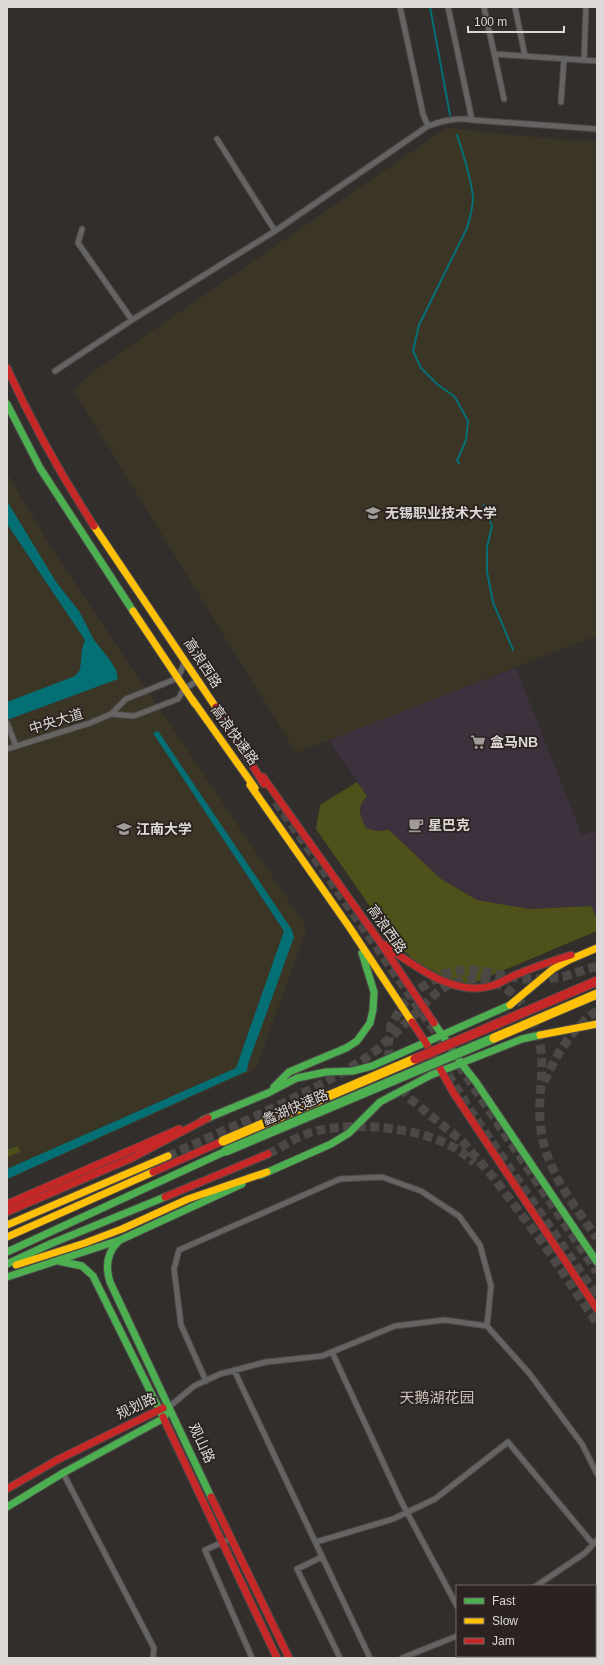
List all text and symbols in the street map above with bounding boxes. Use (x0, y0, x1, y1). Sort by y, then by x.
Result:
scale bar (468, 8, 564, 34)
text: 100 m (474, 15, 507, 29)
school or university icon: 无锡职业技术大学 (364, 504, 382, 522)
place label: 无锡职业技术大学 (385, 505, 497, 521)
street label: 高浪西路 (181, 635, 225, 691)
street label: 高浪快速路 (208, 702, 262, 768)
street label: 中央大道 (27, 705, 85, 737)
supermarket icon: 盒马NB (469, 733, 487, 751)
place label: 盒马NB (490, 734, 538, 750)
cafe icon: 星巴克 (407, 816, 425, 834)
place label: 星巴克 (428, 817, 470, 833)
school or university icon: 江南大学 (115, 820, 133, 838)
place label: 江南大学 (136, 821, 192, 837)
street label: 高浪西路 (364, 901, 410, 957)
street label: 蠡湖快速路 (260, 1086, 330, 1128)
district label: 天鹅湖花园 (399, 1389, 475, 1406)
street label: 规划路 (114, 1390, 158, 1422)
street label: 观山路 (186, 1421, 218, 1465)
legend (456, 1585, 596, 1657)
text: Fast (492, 1594, 516, 1608)
text: Slow (492, 1614, 518, 1628)
text: Jam (492, 1634, 515, 1648)

